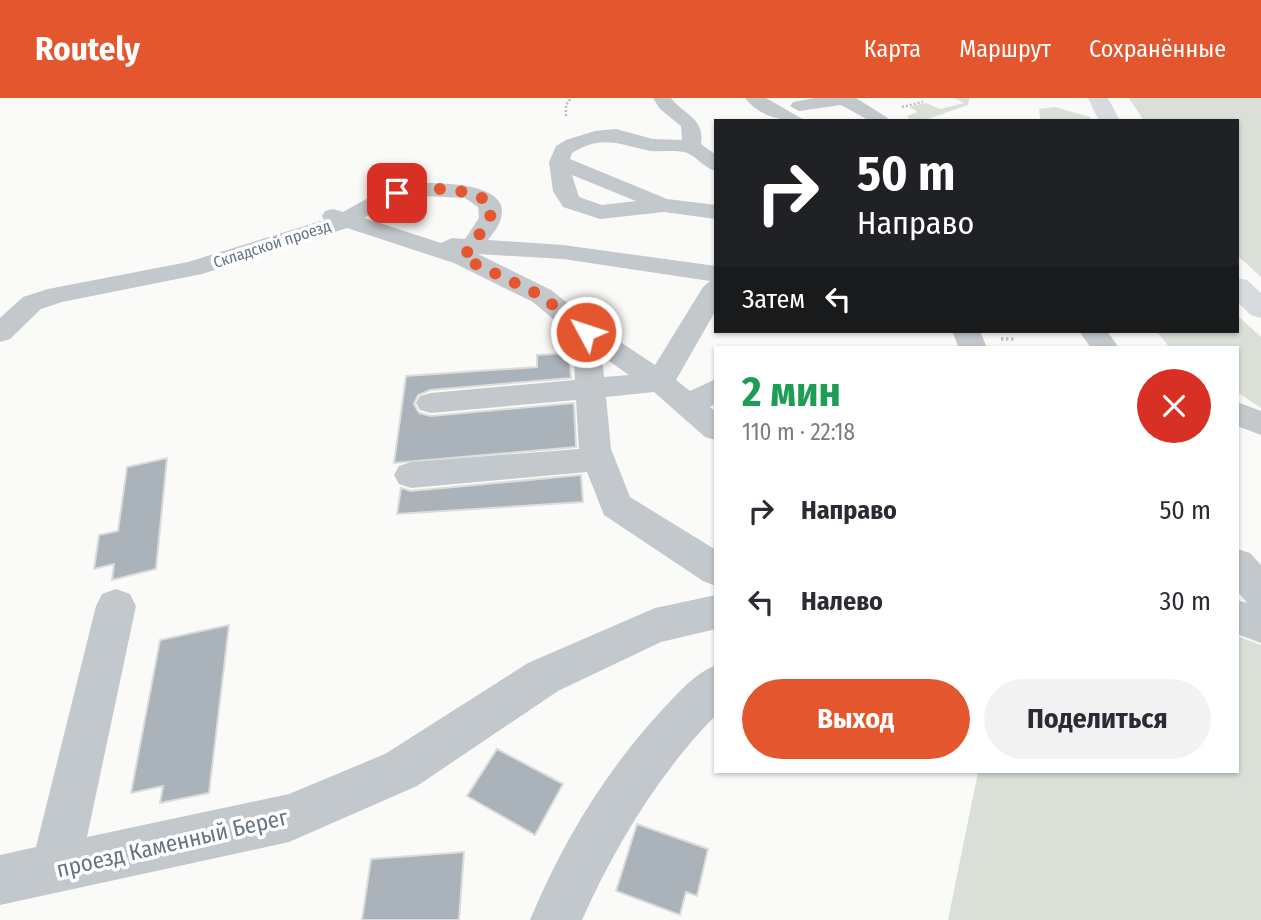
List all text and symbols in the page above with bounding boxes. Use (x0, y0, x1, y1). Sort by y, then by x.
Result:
text: Routely (35, 29, 140, 69)
text: Карта (864, 35, 921, 63)
text: Маршрут (959, 35, 1051, 63)
text: Сохранённые (1089, 35, 1226, 63)
text: 50 m (857, 144, 955, 203)
icon: right (742, 147, 833, 238)
pin (367, 163, 427, 223)
icon: arrive (378, 174, 416, 212)
text: Направо (857, 204, 974, 242)
street label: Складской проезд (211, 216, 333, 272)
icon: left (819, 280, 857, 318)
text: Затем (742, 284, 805, 315)
position arrow (549, 295, 623, 369)
text: 2 мин (742, 367, 841, 417)
button: close (1137, 369, 1211, 443)
text: 110 m · 22:18 (742, 418, 855, 446)
icon: right (742, 492, 780, 530)
text: Направо (801, 495, 897, 526)
text: 50 m (1159, 495, 1211, 526)
icon: left (742, 583, 780, 621)
text: Налево (801, 586, 883, 617)
text: 30 m (1160, 586, 1211, 617)
button: Выход (742, 679, 970, 759)
button: Поделиться (984, 679, 1211, 759)
street label: проезд Каменный Берег (54, 803, 291, 883)

